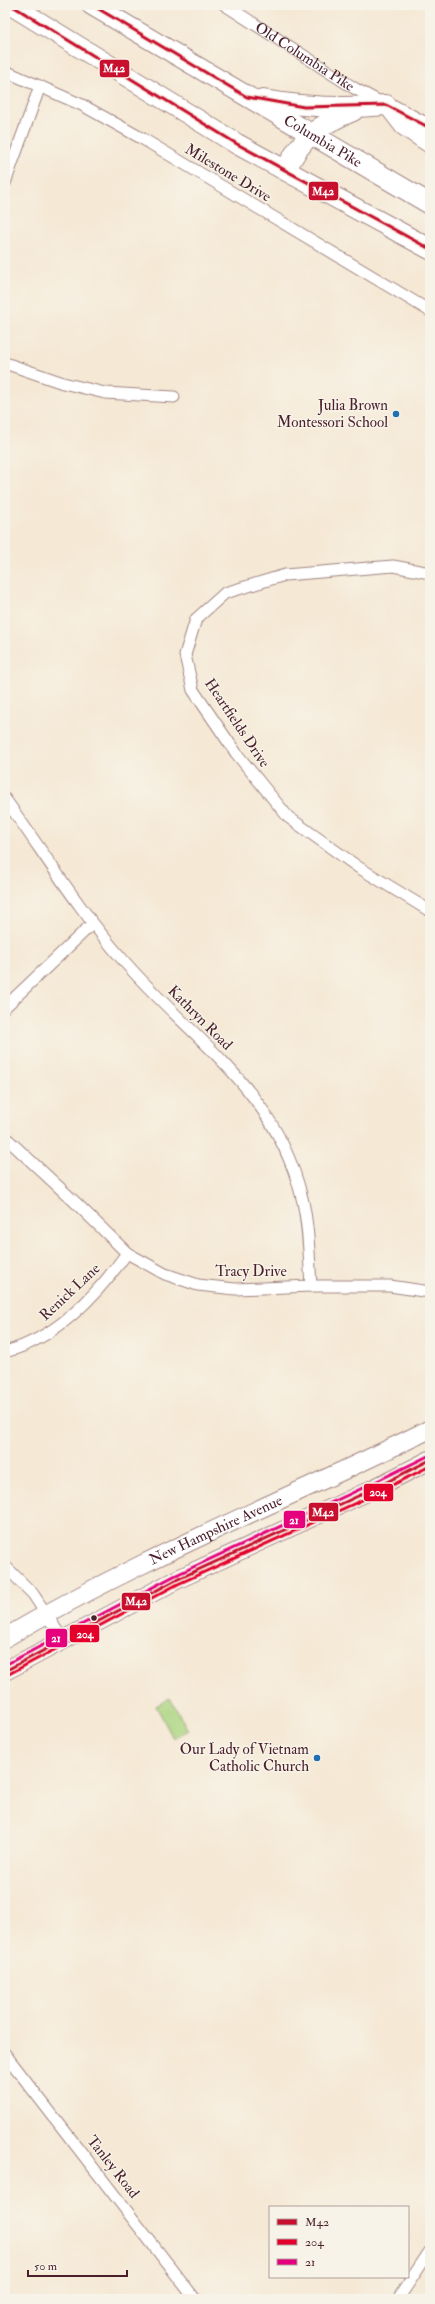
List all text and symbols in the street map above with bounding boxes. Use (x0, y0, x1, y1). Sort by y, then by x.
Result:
street label: Old Columbia Pike (252, 17, 358, 95)
line badge: M42 (99, 59, 130, 78)
text: M42 (102, 62, 125, 76)
street label: Columbia Pike (280, 110, 366, 171)
street label: Milestone Drive (181, 140, 275, 206)
line badge: M42 (308, 181, 339, 201)
text: M42 (311, 185, 334, 199)
place label: Julia Brown Montessori School (277, 396, 388, 432)
marker: Julia Brown Montessori School (391, 409, 401, 419)
street label: Heartfields Drive (200, 675, 274, 771)
street label: Kathryn Road (164, 982, 237, 1055)
street label: Renick Lane (36, 1259, 104, 1325)
street label: Tracy Drive (215, 1262, 287, 1281)
line badge: 204 (363, 1483, 394, 1502)
text: 204 (369, 1486, 388, 1500)
street label: New Hampshire Avenue (146, 1490, 285, 1569)
line badge: M42 (308, 1502, 339, 1522)
text: M42 (311, 1506, 334, 1520)
line badge: 21 (283, 1510, 306, 1529)
text: 21 (289, 1514, 299, 1527)
line badge: M42 (121, 1592, 151, 1611)
text: M42 (124, 1595, 147, 1609)
unlabelled marker (89, 1613, 99, 1623)
line badge: 204 (69, 1624, 100, 1643)
line badge: 21 (45, 1628, 68, 1648)
text: 204 (76, 1628, 95, 1642)
text: 21 (51, 1632, 61, 1645)
place label: Our Lady of Vietnam Catholic Church (180, 1740, 309, 1776)
marker: Our Lady of Vietnam Catholic Church (312, 1753, 322, 1763)
street label: Tanley Road (83, 2132, 144, 2203)
legend (269, 2206, 409, 2278)
text: M42 (305, 2215, 329, 2230)
text: 204 (305, 2235, 324, 2250)
scale bar (28, 2252, 127, 2278)
text: 21 (305, 2255, 315, 2270)
text: 50 m (34, 2259, 58, 2274)

